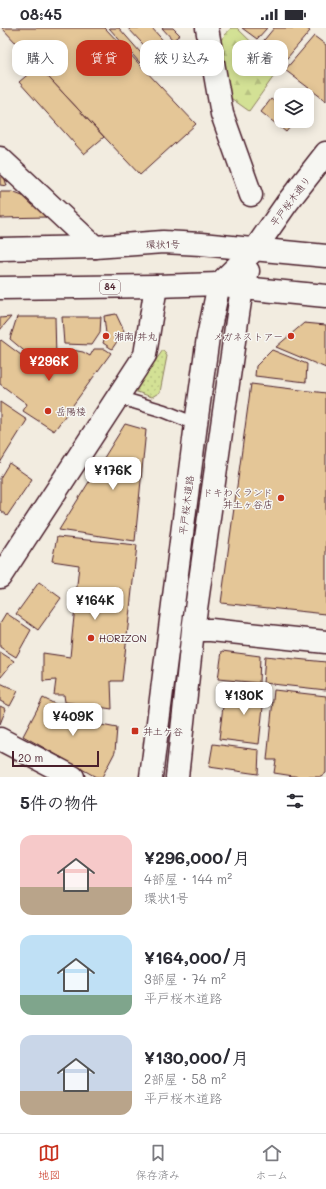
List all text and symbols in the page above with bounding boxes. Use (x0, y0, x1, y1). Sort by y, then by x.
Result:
text: 08:45 (20, 4, 62, 24)
chip: 購入 (12, 40, 68, 76)
chip: 賃貸 (76, 40, 132, 76)
chip: 絞り込み (140, 40, 224, 76)
chip: 新着 (232, 40, 288, 76)
map controls (274, 88, 314, 128)
button: layers (274, 88, 314, 128)
street label: 平戸桜木通り (266, 173, 314, 229)
street label: 環状1号 (146, 237, 180, 251)
road number: 84 (100, 280, 120, 294)
place label: 湘南 丼丸 (114, 329, 157, 343)
place label: メガネストアー (213, 329, 283, 343)
marker: 湘南 丼丸 (101, 331, 111, 341)
marker: メガネストアー (286, 331, 296, 341)
pin: ¥296K (21, 348, 77, 382)
text: ¥296K (29, 352, 69, 369)
place label: 岳陽楼 (56, 404, 86, 418)
marker: 岳陽楼 (43, 406, 53, 416)
pin: ¥176K (85, 457, 141, 491)
text: ¥176K (94, 461, 132, 478)
street label: 平戸桜木道路 (175, 474, 197, 536)
place label: ドキわくランド 井土ヶ谷店 (203, 485, 273, 511)
marker: ドキわくランド 井土ヶ谷店 (276, 493, 286, 503)
pin: ¥164K (67, 587, 123, 621)
text: ¥164K (76, 591, 114, 608)
place label: HORIZON (99, 631, 147, 645)
marker: HORIZON (86, 633, 96, 643)
pin: ¥130K (216, 682, 272, 716)
text: ¥130K (225, 686, 264, 703)
pin: ¥409K (45, 703, 101, 737)
text: ¥409K (52, 707, 94, 724)
place label: 井土ケ谷 (143, 724, 183, 738)
marker: 井土ケ谷 (130, 726, 140, 736)
scale bar (12, 749, 99, 768)
text: 20 m (18, 750, 43, 765)
icon: filters (284, 790, 306, 812)
text: 5件の物件 (20, 791, 98, 813)
text: ¥296,000/月 (144, 846, 250, 868)
icon: home (52, 851, 100, 899)
text: 4部屋 · 144 m² (144, 870, 232, 887)
text: 環状1号 (144, 889, 189, 906)
text: ¥164,000/月 (144, 946, 249, 968)
icon: home (52, 951, 100, 999)
text: 3部屋 · 74 m² (144, 970, 226, 987)
text: 平戸桜木道路 (144, 989, 222, 1006)
text: ¥130,000/月 (144, 1046, 249, 1068)
icon: home (52, 1051, 100, 1099)
text: 2部屋 · 58 m² (144, 1070, 226, 1087)
text: 平戸桜木道路 (144, 1089, 222, 1106)
tab: 地図 (38, 1142, 60, 1182)
tab: 保存済み (136, 1142, 180, 1182)
tab: ホーム (256, 1142, 288, 1182)

